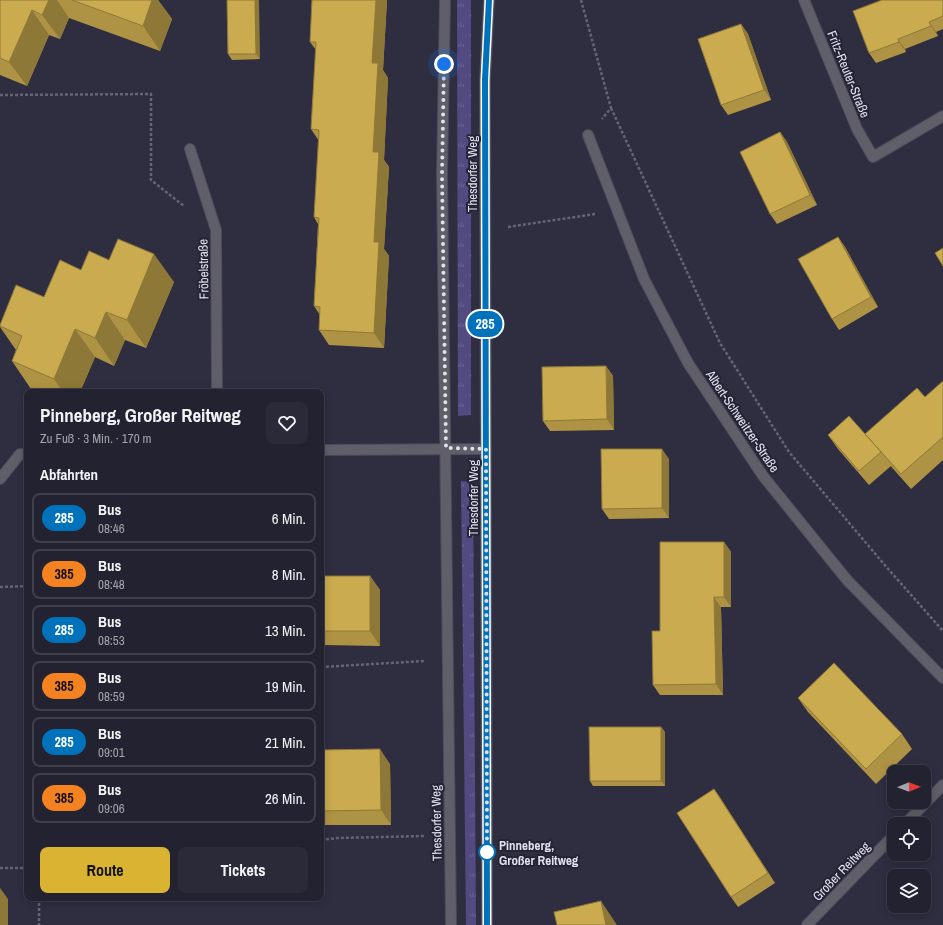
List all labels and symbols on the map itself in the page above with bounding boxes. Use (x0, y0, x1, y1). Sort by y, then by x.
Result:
street label: Fritz-Reuter-Straße (823, 28, 874, 120)
your location (434, 54, 454, 74)
street label: Thesdorfer Weg (464, 136, 481, 212)
street label: Fröbelstraße (194, 239, 213, 299)
line badge: 285 (462, 311, 508, 337)
street label: Albert-Schweitzer-Straße (702, 366, 783, 476)
street label: Thesdorfer Weg (465, 460, 482, 536)
north arrow (887, 765, 931, 809)
street label: Thesdorfer Weg (427, 785, 446, 861)
place label: Pinneberg, Großer Reitweg (499, 837, 579, 869)
street label: Großer Reitweg (809, 838, 874, 905)
marker: Pinneberg, Großer Reitweg (478, 843, 496, 861)

